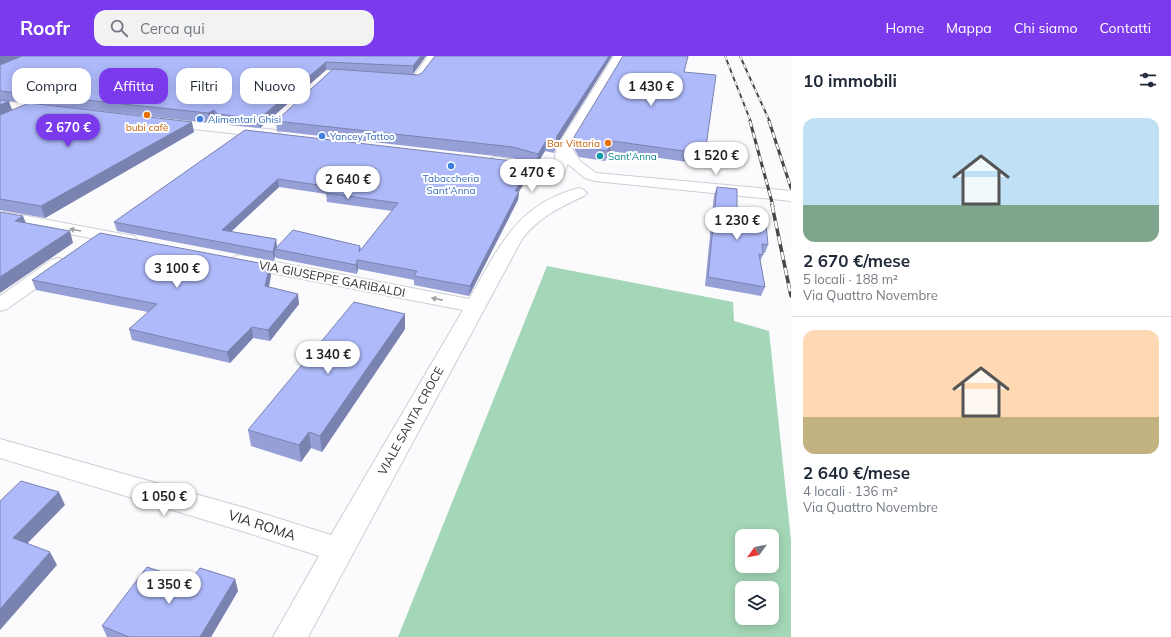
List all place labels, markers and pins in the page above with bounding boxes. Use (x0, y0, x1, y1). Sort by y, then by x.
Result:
pin: 1 430 € (614, 73, 688, 107)
marker: bubi cafè (142, 110, 152, 120)
place label: Alimentari Ghisi (208, 113, 281, 126)
pin: 2 670 € (31, 114, 105, 148)
marker: Alimentari Ghisi (195, 114, 205, 124)
place label: bubi cafè (126, 121, 168, 134)
place label: Yancey Tattoo (329, 130, 395, 143)
marker: Yancey Tattoo (317, 131, 327, 141)
place label: Bar Vittoria (547, 137, 600, 150)
marker: Bar Vittoria (603, 138, 613, 148)
pin: 1 520 € (679, 142, 753, 176)
place label: Sant'Anna (608, 150, 657, 163)
marker: Sant'Anna (595, 151, 605, 161)
pin: 2 470 € (495, 159, 569, 193)
marker: Tabaccheria Sant'Anna (446, 161, 456, 171)
pin: 2 640 € (311, 166, 385, 200)
place label: Tabaccheria Sant'Anna (423, 172, 479, 197)
pin: 1 230 € (700, 207, 774, 241)
pin: 3 100 € (140, 255, 214, 289)
pin: 1 340 € (291, 341, 365, 375)
pin: 1 050 € (127, 483, 201, 517)
pin: 1 350 € (132, 571, 206, 605)

